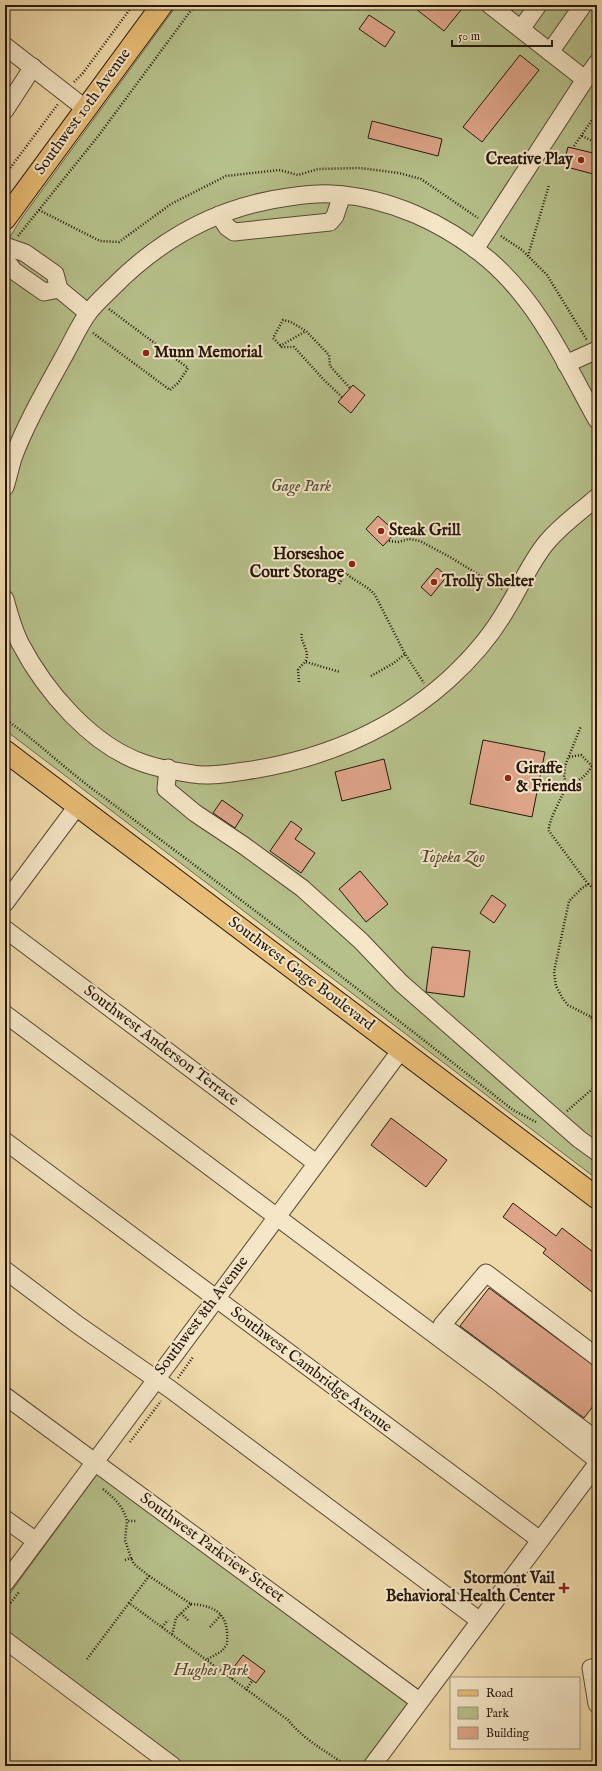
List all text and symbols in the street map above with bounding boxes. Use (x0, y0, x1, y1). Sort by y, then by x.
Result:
scale bar (452, 22, 552, 48)
text: 50 m (458, 29, 480, 44)
street label: Southwest 10th Avenue (30, 45, 136, 179)
place label: Creative Play (486, 150, 574, 170)
marker: Creative Play (576, 155, 586, 165)
place label: Munn Memorial (154, 343, 263, 363)
marker: Munn Memorial (141, 348, 151, 358)
park label: Gage Park (271, 477, 332, 497)
place label: Steak Grill (389, 521, 461, 541)
marker: Steak Grill (376, 526, 386, 536)
place label: Horseshoe Court Storage (250, 545, 345, 583)
marker: Horseshoe Court Storage (347, 559, 357, 569)
place label: Trolly Shelter (441, 572, 534, 592)
marker: Trolly Shelter (429, 577, 439, 587)
place label: Giraffe & Friends (516, 759, 582, 797)
marker: Giraffe & Friends (503, 773, 513, 783)
park label: Topeka Zoo (419, 848, 485, 868)
street label: Southwest Gage Boulevard (224, 912, 378, 1036)
street label: Southwest Anderson Terrace (80, 981, 242, 1111)
street label: Southwest 8th Avenue (151, 1253, 253, 1379)
street label: Southwest Cambridge Avenue (226, 1303, 396, 1437)
street label: Southwest Parkview Street (136, 1489, 289, 1608)
place label: Stormont Vail Behavioral Health Center (386, 1569, 556, 1607)
marker: Stormont Vail Behavioral Health Center (558, 1582, 570, 1594)
park label: Hughes Park (173, 1661, 249, 1681)
legend (450, 1677, 580, 1749)
text: Road (486, 1686, 514, 1701)
text: Park (486, 1706, 509, 1721)
text: Building (486, 1726, 530, 1741)

